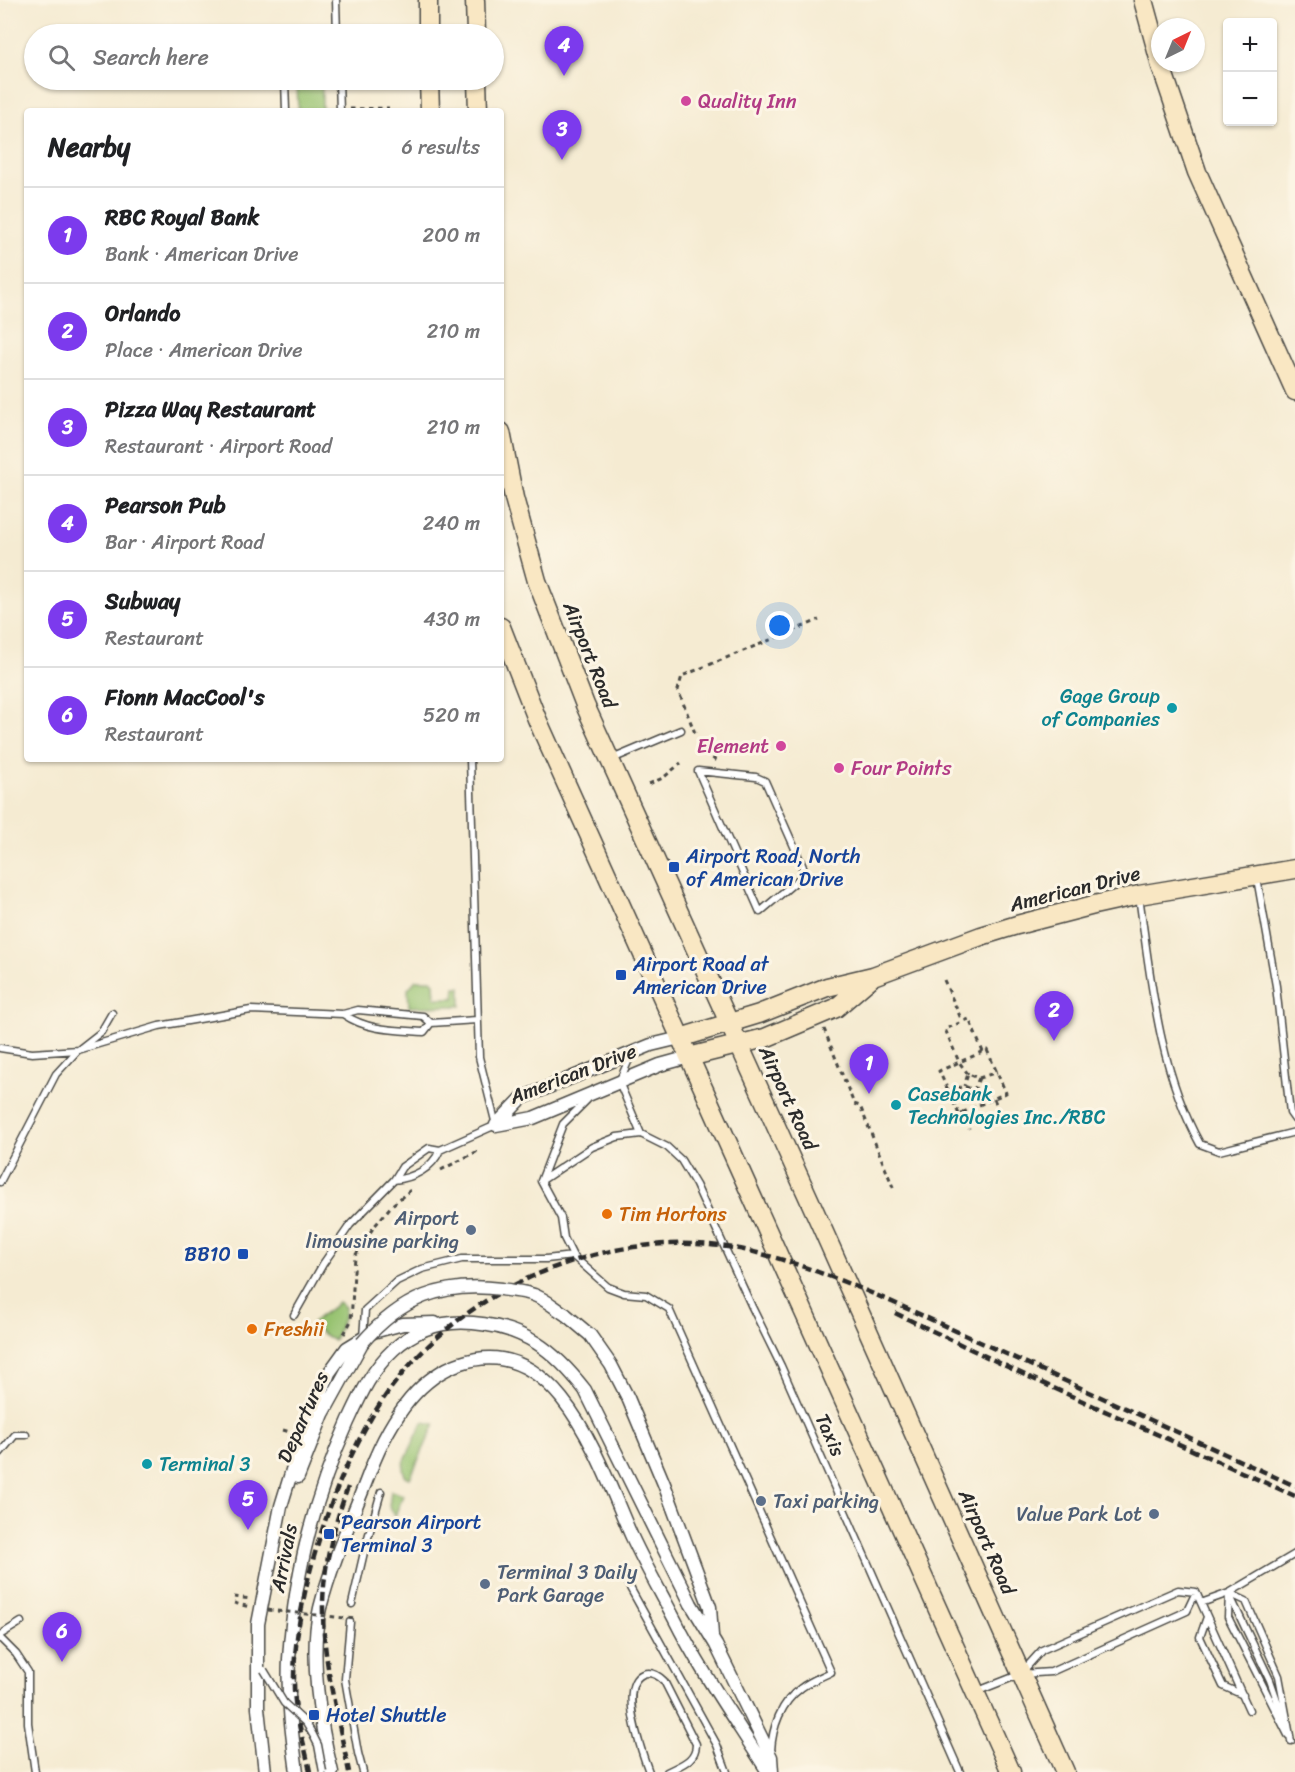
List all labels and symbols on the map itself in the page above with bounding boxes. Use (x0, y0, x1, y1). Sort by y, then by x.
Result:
north arrow (1151, 18, 1205, 72)
pin: 4 (544, 26, 584, 76)
place label: Quality Inn (698, 84, 797, 119)
marker: Quality Inn (679, 94, 693, 108)
pin: 3 (542, 110, 582, 160)
street label: Airport Road (552, 595, 628, 715)
your location (765, 611, 794, 640)
place label: Gage Group of Companies (1041, 679, 1161, 737)
marker: Gage Group of Companies (1165, 701, 1179, 715)
place label: Element (697, 729, 769, 764)
marker: Element (774, 739, 788, 753)
place label: Four Points (851, 751, 952, 786)
marker: Four Points (832, 761, 846, 775)
place label: Airport Road, North of American Drive (685, 839, 861, 897)
street label: American Drive (1005, 856, 1144, 922)
marker: Airport Road, North of American Drive (667, 860, 681, 874)
place label: Airport Road at American Drive (632, 947, 770, 1005)
marker: Airport Road at American Drive (614, 968, 628, 982)
pin: 2 (1034, 992, 1074, 1041)
street label: American Drive (503, 1034, 642, 1115)
street label: Airport Road (748, 1039, 828, 1158)
pin: 1 (850, 1044, 888, 1094)
place label: Casebank Technologies Inc./RBC (908, 1077, 1106, 1135)
marker: Casebank Technologies Inc./RBC (889, 1098, 903, 1112)
place label: Tim Hortons (619, 1197, 727, 1232)
place label: Airport limousine parking (306, 1201, 459, 1259)
marker: Tim Hortons (600, 1207, 614, 1221)
marker: Airport limousine parking (464, 1223, 478, 1237)
place label: BB10 (184, 1237, 231, 1272)
marker: BB10 (236, 1247, 250, 1261)
place label: Freshii (264, 1312, 325, 1347)
marker: Freshii (245, 1322, 259, 1336)
street label: Departures (267, 1365, 339, 1469)
street label: Taxis (805, 1408, 855, 1463)
place label: Terminal 3 (159, 1447, 250, 1482)
marker: Terminal 3 (140, 1457, 154, 1471)
pin: 5 (228, 1480, 268, 1530)
street label: Airport Road (948, 1483, 1026, 1602)
place label: Taxi parking (773, 1484, 879, 1519)
marker: Taxi parking (754, 1494, 768, 1508)
place label: Value Park Lot (1016, 1497, 1142, 1532)
place label: Pearson Airport Terminal 3 (341, 1505, 482, 1563)
marker: Value Park Lot (1147, 1507, 1161, 1521)
street label: Arrivals (260, 1520, 308, 1596)
marker: Pearson Airport Terminal 3 (322, 1527, 336, 1541)
place label: Terminal 3 Daily Park Garage (497, 1555, 638, 1613)
marker: Terminal 3 Daily Park Garage (478, 1577, 492, 1591)
pin: 6 (42, 1612, 82, 1662)
place label: Hotel Shuttle (326, 1698, 447, 1733)
marker: Hotel Shuttle (307, 1708, 321, 1722)

